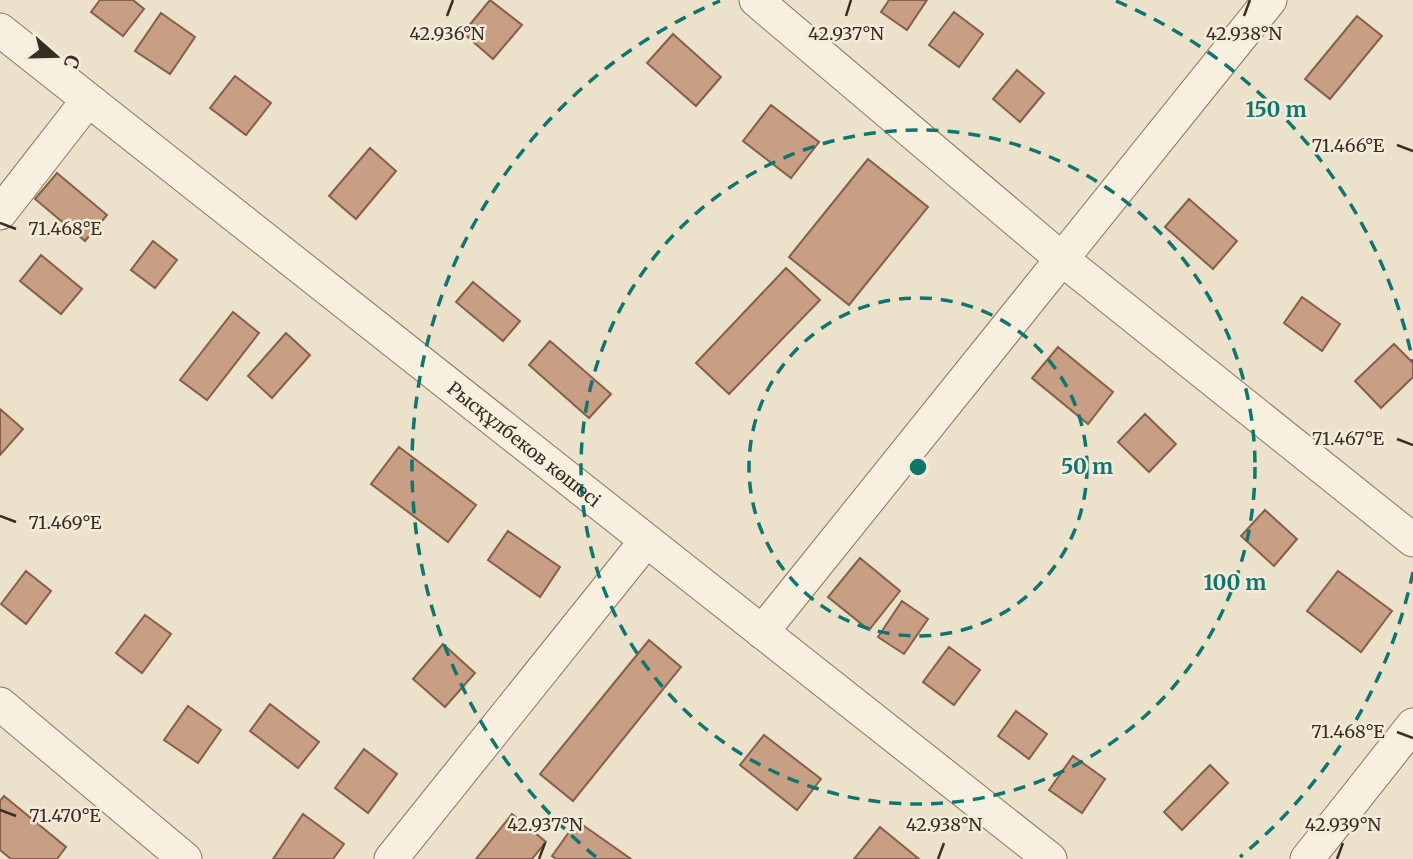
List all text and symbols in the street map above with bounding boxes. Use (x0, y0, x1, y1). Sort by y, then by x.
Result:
north arrow (21, 21, 91, 91)
text: 42.936°N (409, 22, 485, 45)
text: 42.937°N (808, 22, 884, 45)
text: 42.938°N (1206, 22, 1282, 45)
text: С (59, 52, 85, 72)
text: 150 m (1245, 96, 1307, 123)
text: 71.466°E (1312, 134, 1385, 157)
text: 71.468°E (28, 217, 102, 240)
street label: Рысқұлбеков көшесі (443, 376, 606, 512)
text: 71.467°E (1312, 427, 1384, 450)
text: 50 m (1061, 453, 1113, 480)
centre of rings (906, 455, 930, 479)
text: 71.469°E (28, 511, 102, 534)
text: 100 m (1204, 569, 1266, 596)
text: 71.468°E (1311, 720, 1385, 743)
text: 71.470°E (29, 804, 101, 827)
text: 42.937°N (507, 813, 583, 836)
text: 42.938°N (906, 813, 982, 836)
text: 42.939°N (1305, 813, 1381, 836)

